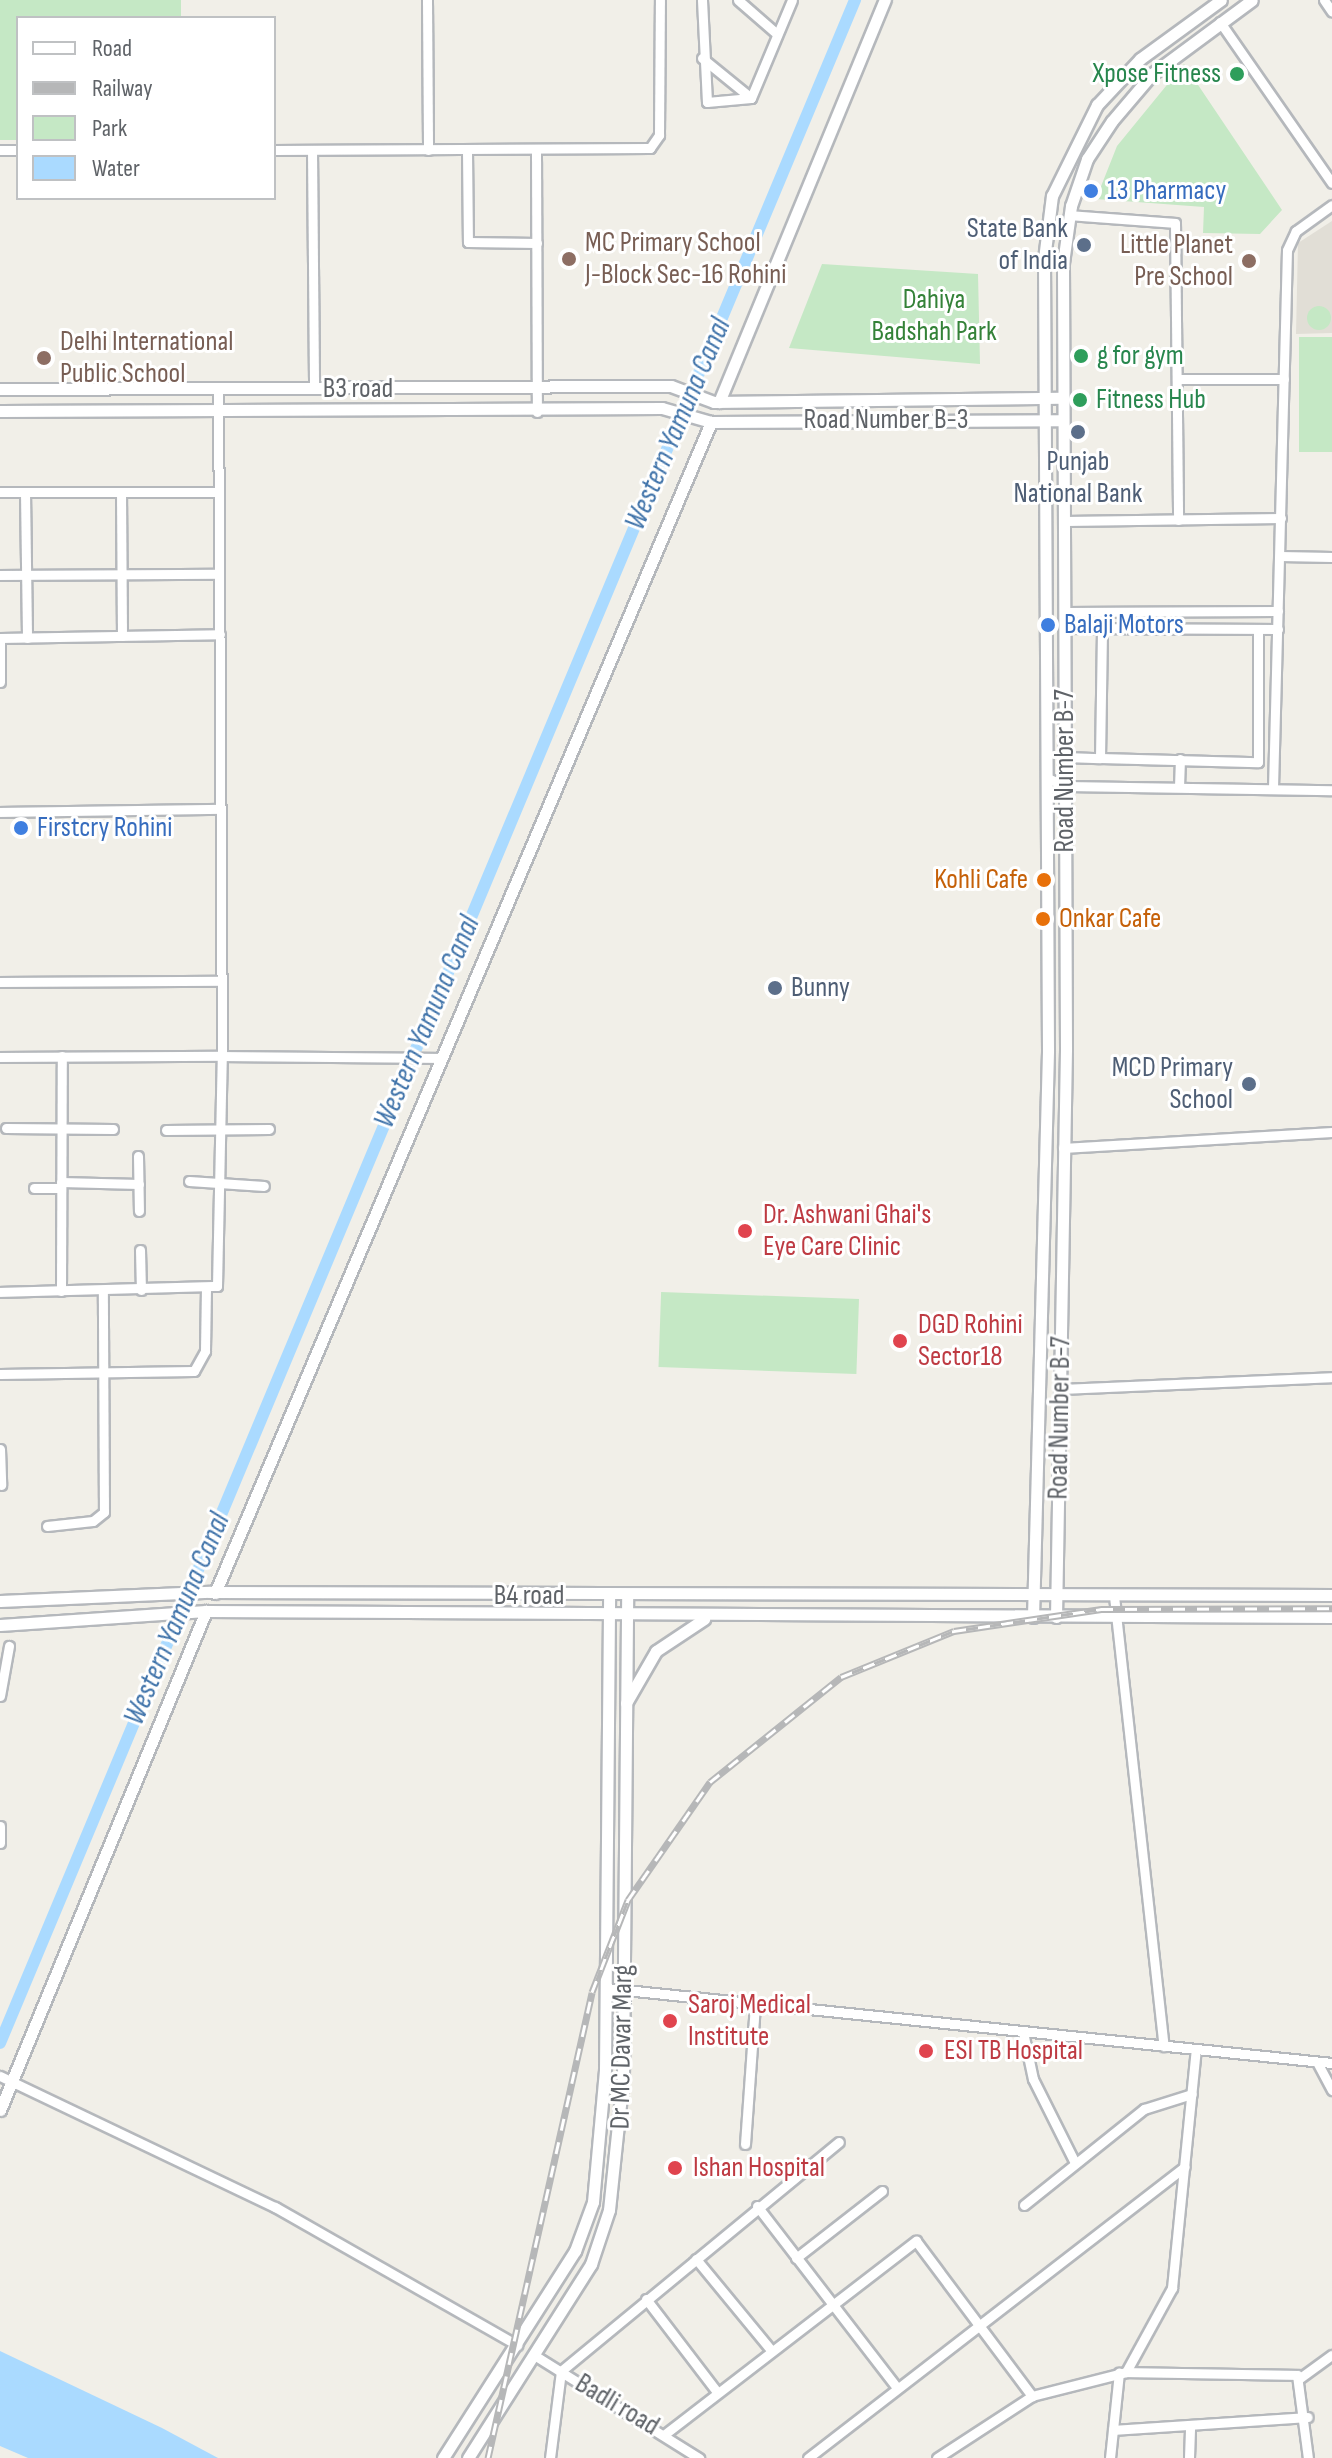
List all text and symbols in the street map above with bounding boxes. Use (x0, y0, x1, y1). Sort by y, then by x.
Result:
legend (16, 16, 276, 200)
text: Road (92, 34, 132, 63)
place label: Xpose Fitness (1092, 57, 1221, 91)
marker: Xpose Fitness (1228, 65, 1246, 83)
text: Railway (92, 74, 152, 103)
text: Park (92, 114, 127, 143)
text: Water (92, 154, 140, 183)
place label: 13 Pharmacy (1107, 174, 1226, 208)
marker: 13 Pharmacy (1082, 182, 1100, 200)
place label: State Bank of India (967, 212, 1068, 278)
place label: MC Primary School J-Block Sec-16 Rohini (585, 226, 787, 292)
place label: Little Planet Pre School (1120, 228, 1233, 294)
marker: State Bank of India (1075, 236, 1093, 254)
marker: MC Primary School J-Block Sec-16 Rohini (560, 250, 578, 268)
marker: Little Planet Pre School (1240, 252, 1258, 270)
park label: Dahiya Badshah Park (871, 283, 997, 349)
water label: Western Yamuna Canal (617, 313, 739, 535)
place label: Delhi International Public School (60, 325, 233, 391)
place label: g for gym (1097, 339, 1184, 373)
marker: g for gym (1072, 347, 1090, 365)
marker: Delhi International Public School (35, 349, 53, 367)
street label: B3 road (323, 372, 393, 406)
place label: Fitness Hub (1096, 383, 1206, 417)
marker: Fitness Hub (1071, 391, 1089, 409)
street label: Road Number B-3 (804, 403, 968, 437)
marker: Punjab National Bank (1069, 423, 1087, 441)
place label: Punjab National Bank (1014, 445, 1142, 511)
place label: Balaji Motors (1064, 608, 1184, 642)
marker: Balaji Motors (1039, 616, 1057, 634)
street label: Road Number B-7 (1048, 689, 1082, 853)
place label: Firstcry Rohini (37, 811, 172, 845)
marker: Firstcry Rohini (12, 819, 30, 837)
place label: Kohli Cafe (934, 863, 1028, 897)
marker: Kohli Cafe (1035, 871, 1053, 889)
place label: Onkar Cafe (1059, 902, 1161, 936)
marker: Onkar Cafe (1034, 910, 1052, 928)
water label: Western Yamuna Canal (366, 911, 488, 1133)
place label: Bunny (791, 971, 850, 1005)
marker: Bunny (766, 979, 784, 997)
place label: MCD Primary School (1112, 1051, 1233, 1117)
marker: MCD Primary School (1240, 1075, 1258, 1093)
place label: Dr. Ashwani Ghai's Eye Care Clinic (763, 1198, 931, 1264)
marker: Dr. Ashwani Ghai's Eye Care Clinic (734, 1220, 756, 1242)
place label: DGD Rohini Sector18 (918, 1308, 1023, 1374)
marker: DGD Rohini Sector18 (889, 1330, 911, 1352)
street label: Road Number B-7 (1042, 1336, 1078, 1500)
water label: Western Yamuna Canal (116, 1508, 238, 1730)
street label: B4 road (494, 1579, 564, 1613)
street label: Dr MC Davar Marg (604, 1964, 640, 2130)
place label: Saroj Medical Institute (688, 1988, 811, 2054)
marker: Saroj Medical Institute (659, 2010, 681, 2032)
place label: ESI TB Hospital (944, 2034, 1083, 2068)
marker: ESI TB Hospital (915, 2040, 937, 2062)
place label: Ishan Hospital (693, 2151, 825, 2185)
marker: Ishan Hospital (664, 2157, 686, 2179)
street label: Badli road (569, 2367, 665, 2443)

